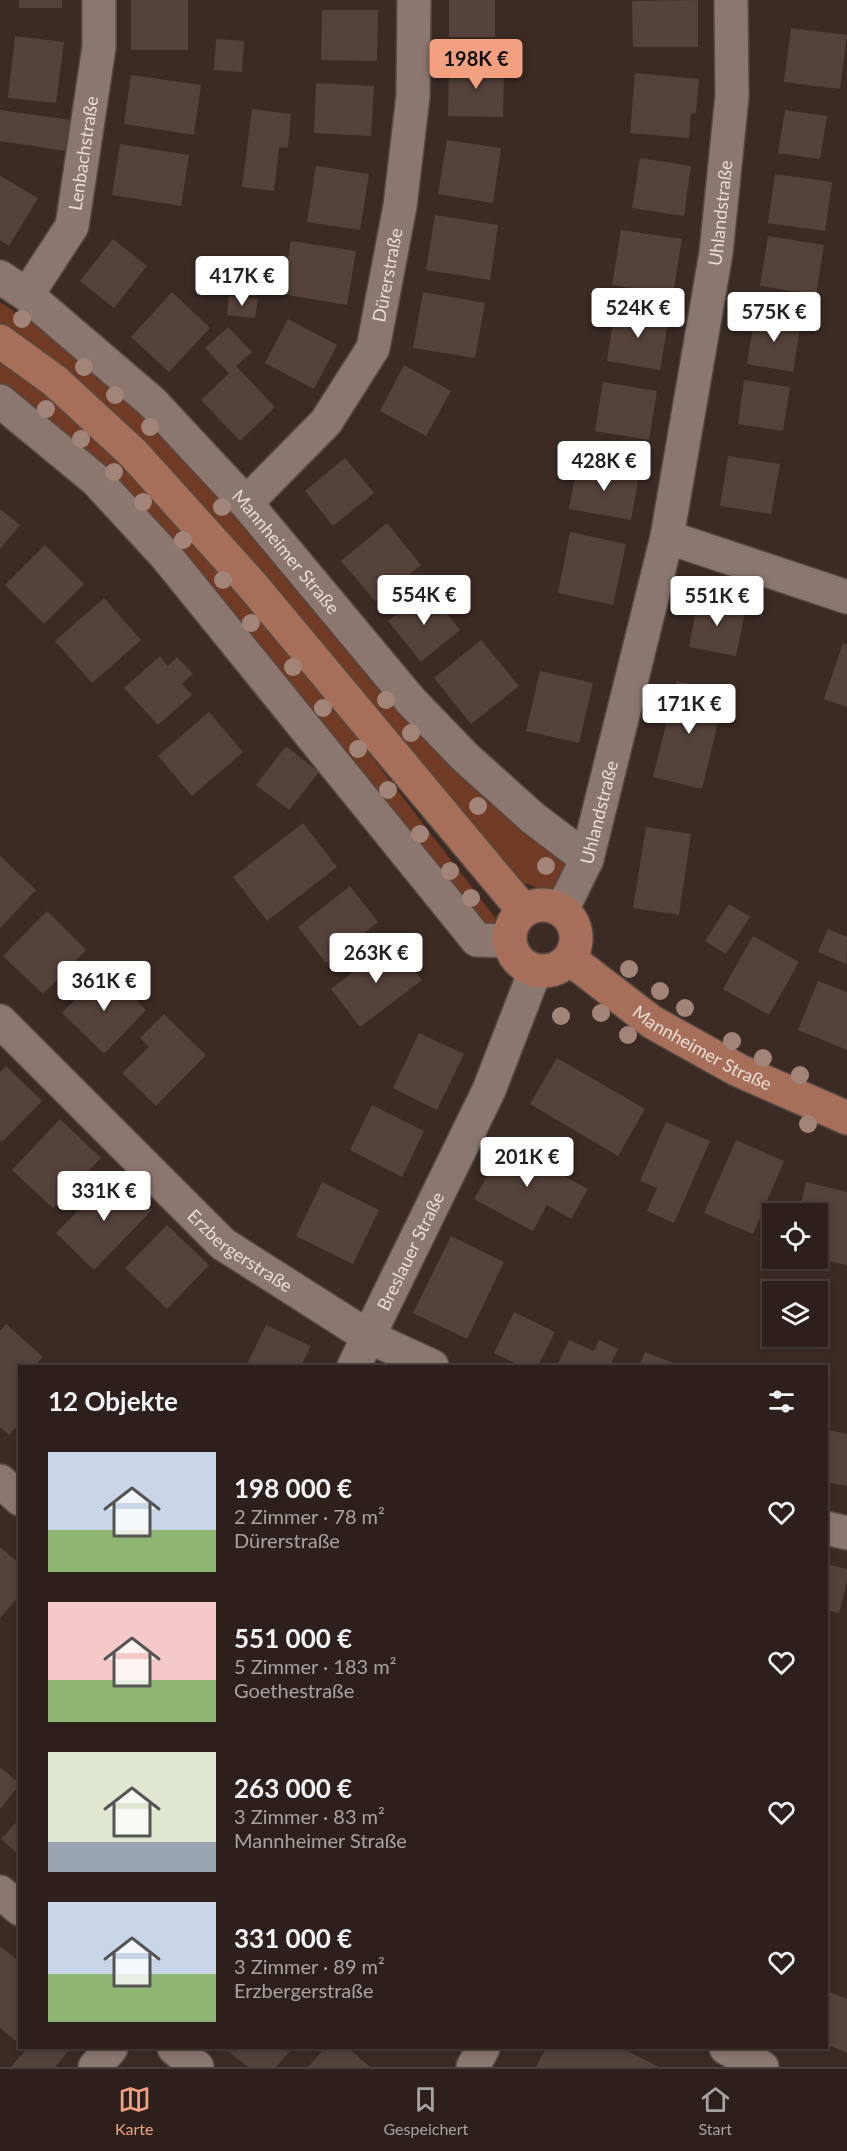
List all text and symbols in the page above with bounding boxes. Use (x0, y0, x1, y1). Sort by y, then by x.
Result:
pin: 198K € (427, 39, 525, 90)
text: 198K € (444, 46, 508, 70)
street label: Lenbachstraße (63, 94, 102, 212)
street label: Uhlandstraße (703, 159, 736, 267)
street label: Dürerstraße (367, 226, 407, 324)
pin: 417K € (193, 256, 291, 307)
text: 417K € (210, 263, 274, 287)
pin: 524K € (589, 288, 687, 339)
pin: 575K € (725, 292, 823, 343)
text: 524K € (606, 295, 670, 319)
text: 575K € (742, 299, 806, 323)
pin: 428K € (555, 441, 653, 492)
text: 428K € (572, 448, 636, 472)
street label: Mannheimer Straße (228, 485, 345, 618)
pin: 554K € (375, 575, 473, 626)
pin: 551K € (668, 576, 766, 627)
text: 554K € (392, 582, 456, 606)
text: 551K € (685, 583, 749, 607)
pin: 171K € (640, 684, 738, 735)
text: 171K € (657, 691, 721, 715)
street label: Uhlandstraße (575, 758, 622, 866)
pin: 263K € (327, 933, 425, 984)
text: 263K € (344, 940, 408, 964)
pin: 361K € (55, 961, 153, 1012)
text: 361K € (72, 968, 136, 992)
street label: Mannheimer Straße (628, 1000, 775, 1095)
pin: 201K € (478, 1137, 576, 1188)
text: 201K € (495, 1144, 559, 1168)
pin: 331K € (55, 1171, 153, 1222)
text: 331K € (72, 1178, 136, 1202)
street label: Breslauer Straße (372, 1188, 449, 1314)
map controls (762, 1203, 828, 1347)
button: locate (762, 1203, 828, 1269)
street label: Erzbergerstraße (183, 1204, 297, 1297)
button: layers (762, 1281, 828, 1347)
text: 12 Objekte (48, 1385, 178, 1417)
icon: filters (765, 1385, 798, 1418)
text: 198 000 € (234, 1472, 352, 1504)
icon: home (96, 1476, 168, 1548)
icon: heart (765, 1496, 798, 1529)
text: 2 Zimmer · 78 m² (234, 1504, 385, 1528)
text: Dürerstraße (234, 1528, 340, 1552)
text: 551 000 € (234, 1622, 352, 1654)
icon: home (96, 1626, 168, 1698)
icon: heart (765, 1646, 798, 1679)
text: 5 Zimmer · 183 m² (234, 1654, 396, 1678)
text: Goethestraße (234, 1678, 354, 1702)
text: 263 000 € (234, 1772, 352, 1804)
icon: home (96, 1776, 168, 1848)
icon: heart (765, 1796, 798, 1829)
text: 3 Zimmer · 83 m² (234, 1804, 385, 1828)
text: Mannheimer Straße (234, 1828, 407, 1852)
text: 331 000 € (234, 1922, 352, 1954)
icon: home (96, 1926, 168, 1998)
icon: heart (765, 1946, 798, 1979)
text: 3 Zimmer · 89 m² (234, 1954, 385, 1978)
text: Erzbergerstraße (234, 1978, 373, 2002)
tab: Karte (115, 2083, 154, 2138)
tab: Gespeichert (384, 2083, 468, 2138)
tab: Start (698, 2083, 732, 2138)

